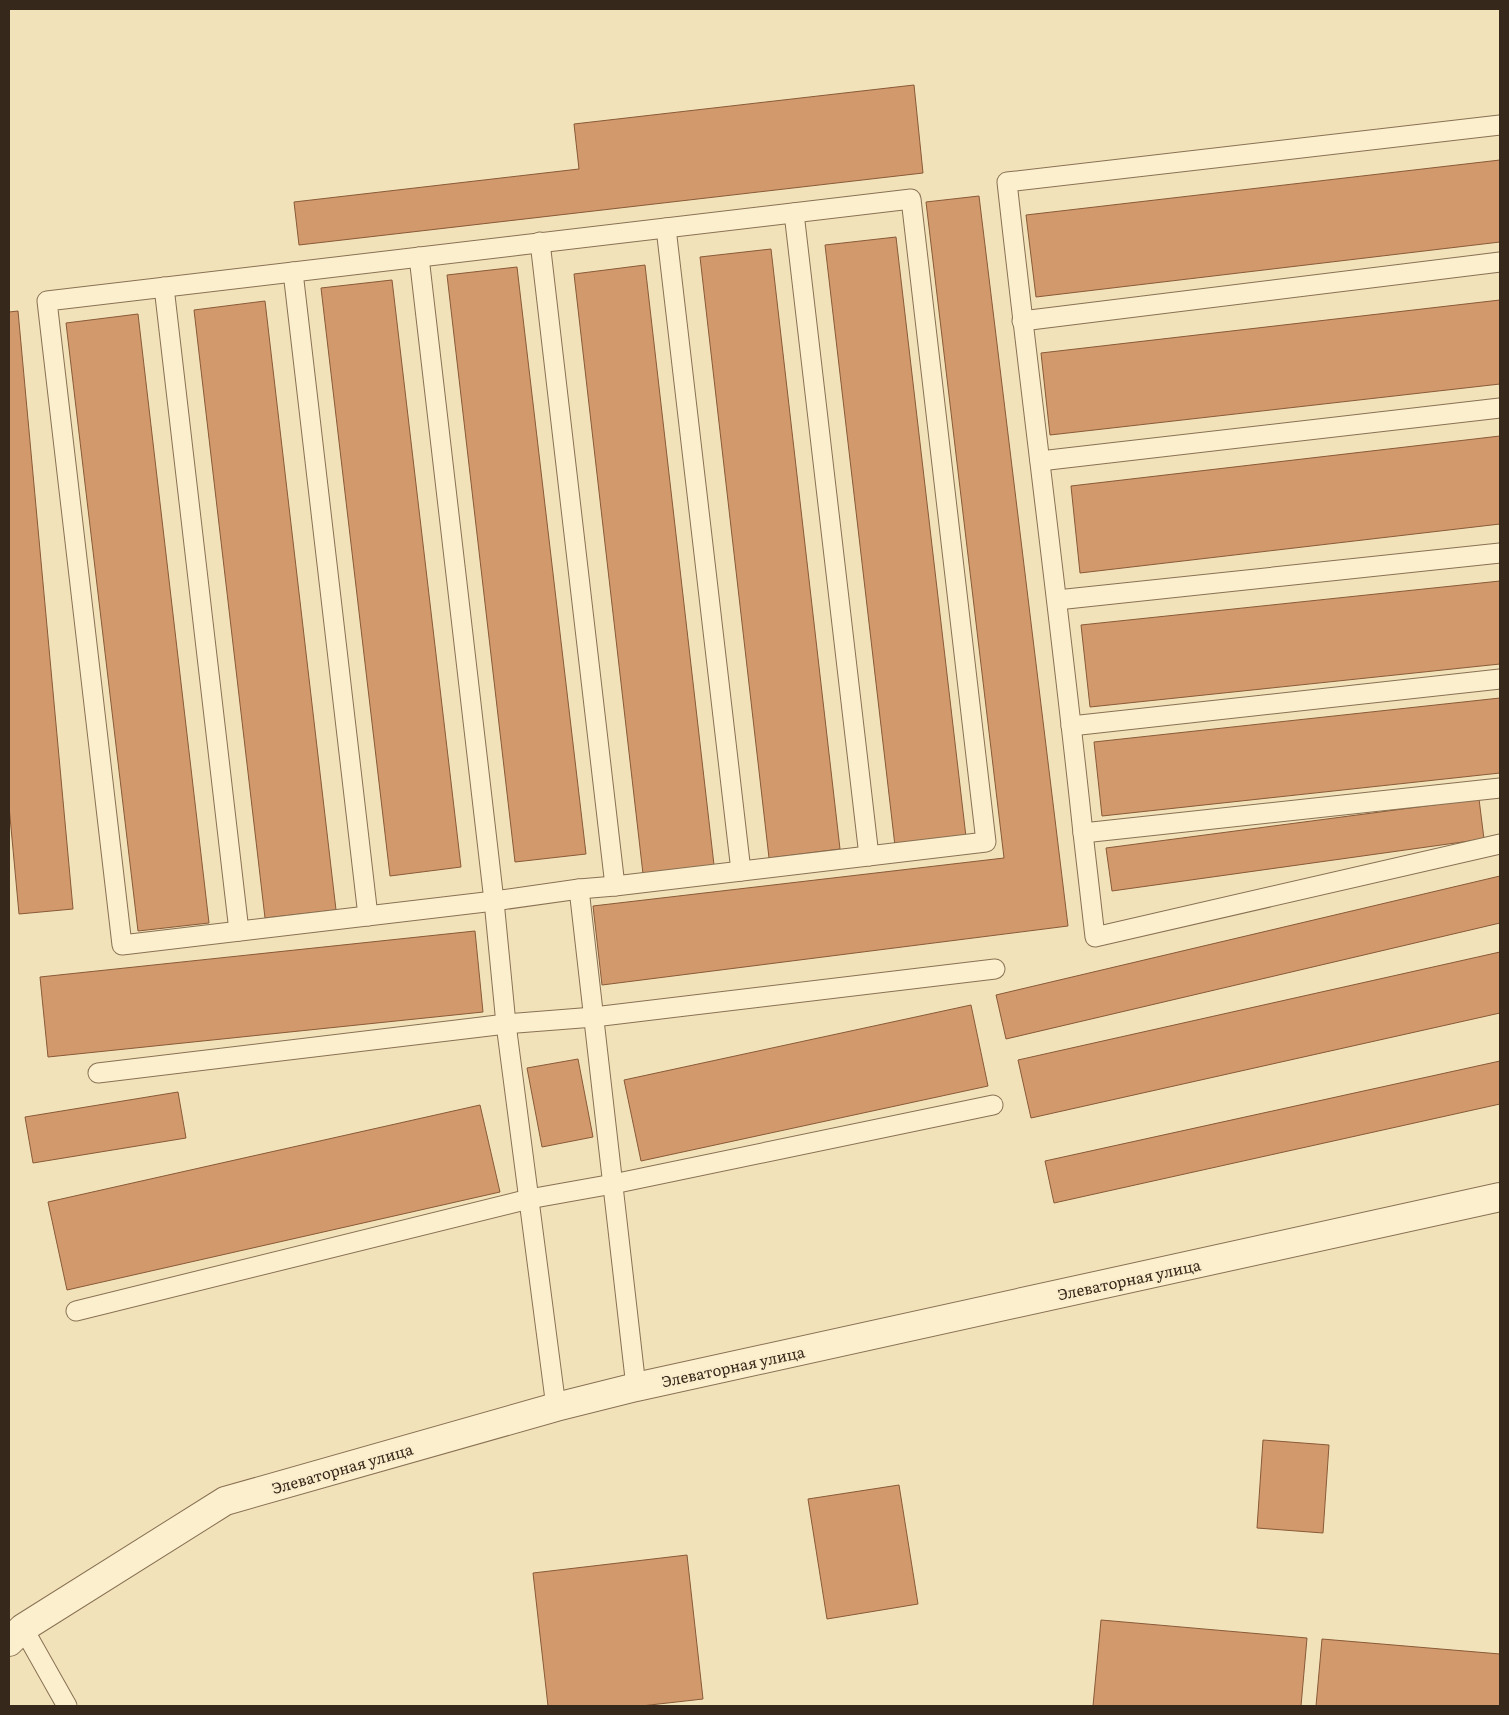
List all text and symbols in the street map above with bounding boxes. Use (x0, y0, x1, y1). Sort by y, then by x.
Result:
street label: Элеваторная улица (1055, 1252, 1204, 1305)
street label: Элеваторная улица (659, 1339, 808, 1392)
street label: Элеваторная улица (269, 1437, 416, 1499)

